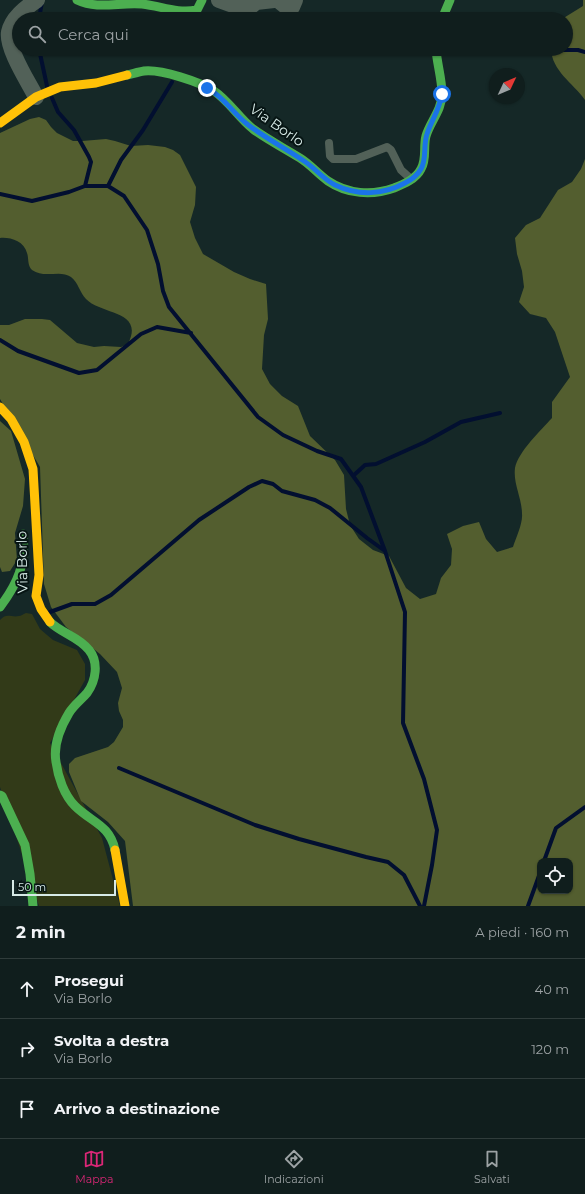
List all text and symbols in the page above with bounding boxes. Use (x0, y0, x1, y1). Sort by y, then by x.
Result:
search box (12, 12, 573, 56)
icon: search (26, 23, 48, 45)
text: Cerca qui (58, 25, 129, 44)
north arrow (489, 68, 525, 104)
route end (198, 79, 216, 97)
route start (433, 85, 451, 103)
street label: Via Borlo (246, 100, 308, 150)
street label: Via Borlo (12, 530, 32, 593)
map controls (537, 858, 573, 894)
button: locate (537, 858, 573, 894)
scale bar (12, 878, 116, 897)
text: 50 m (18, 880, 46, 894)
text: 2 min (16, 922, 66, 942)
text: A piedi · 160 m (475, 924, 569, 940)
text: Prosegui (54, 971, 124, 990)
icon: ahead (16, 978, 38, 1000)
text: 40 m (535, 981, 569, 997)
text: Via Borlo (54, 990, 112, 1006)
text: Svolta a destra (54, 1031, 169, 1050)
icon: right (16, 1038, 38, 1060)
text: 120 m (531, 1041, 569, 1057)
text: Via Borlo (54, 1050, 112, 1066)
icon: arrive (16, 1098, 38, 1120)
text: Arrivo a destinazione (54, 1099, 220, 1118)
tab: Mappa (75, 1148, 114, 1186)
tab: Indicazioni (264, 1148, 324, 1186)
tab: Salvati (474, 1148, 510, 1186)

